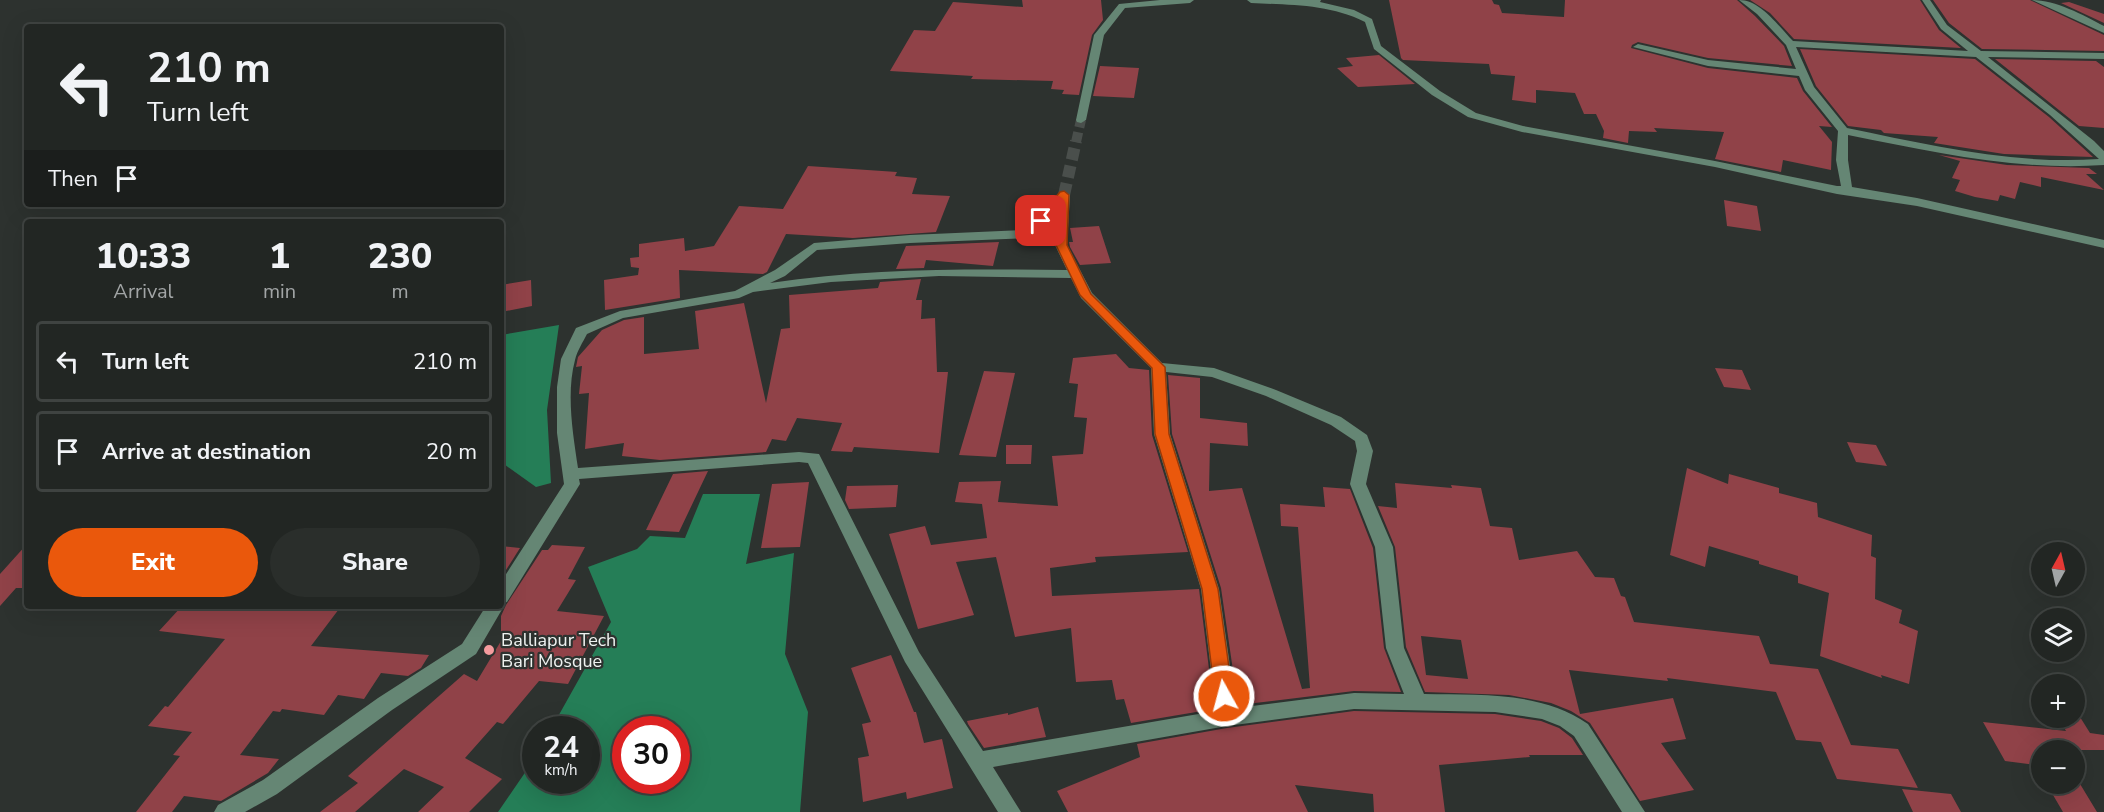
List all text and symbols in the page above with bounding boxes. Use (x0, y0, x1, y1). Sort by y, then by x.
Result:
text: 210 m (147, 40, 271, 97)
icon: left (48, 48, 126, 126)
text: Turn left (147, 94, 248, 131)
icon: arrive (110, 162, 143, 195)
text: Then (48, 164, 98, 194)
pin (1015, 195, 1066, 246)
icon: arrive (1024, 204, 1057, 237)
text: 10:33 (96, 232, 191, 281)
text: 1 (269, 232, 290, 281)
text: 230 (368, 232, 432, 281)
text: Arrival (113, 278, 174, 305)
text: min (263, 278, 296, 305)
text: m (391, 278, 409, 305)
icon: left (51, 345, 84, 378)
text: Turn left (102, 347, 189, 377)
text: 210 m (413, 347, 477, 377)
icon: arrive (51, 435, 84, 468)
text: Arrive at destination (102, 437, 311, 467)
text: 20 m (426, 437, 477, 467)
button: Exit (48, 528, 258, 597)
button: Share (270, 528, 480, 597)
north arrow (2031, 542, 2085, 596)
map controls (2031, 542, 2085, 794)
button: layers (2031, 608, 2085, 662)
place label: Balliapur Tech Bari Mosque (501, 628, 616, 673)
marker: Balliapur Tech Bari Mosque (482, 643, 496, 657)
position arrow (1192, 664, 1256, 728)
button: + (2031, 674, 2085, 728)
speed limit sign: 30 (612, 716, 690, 794)
text: 24 (543, 727, 579, 768)
button: − (2031, 740, 2085, 794)
text: km/h (544, 760, 578, 780)

